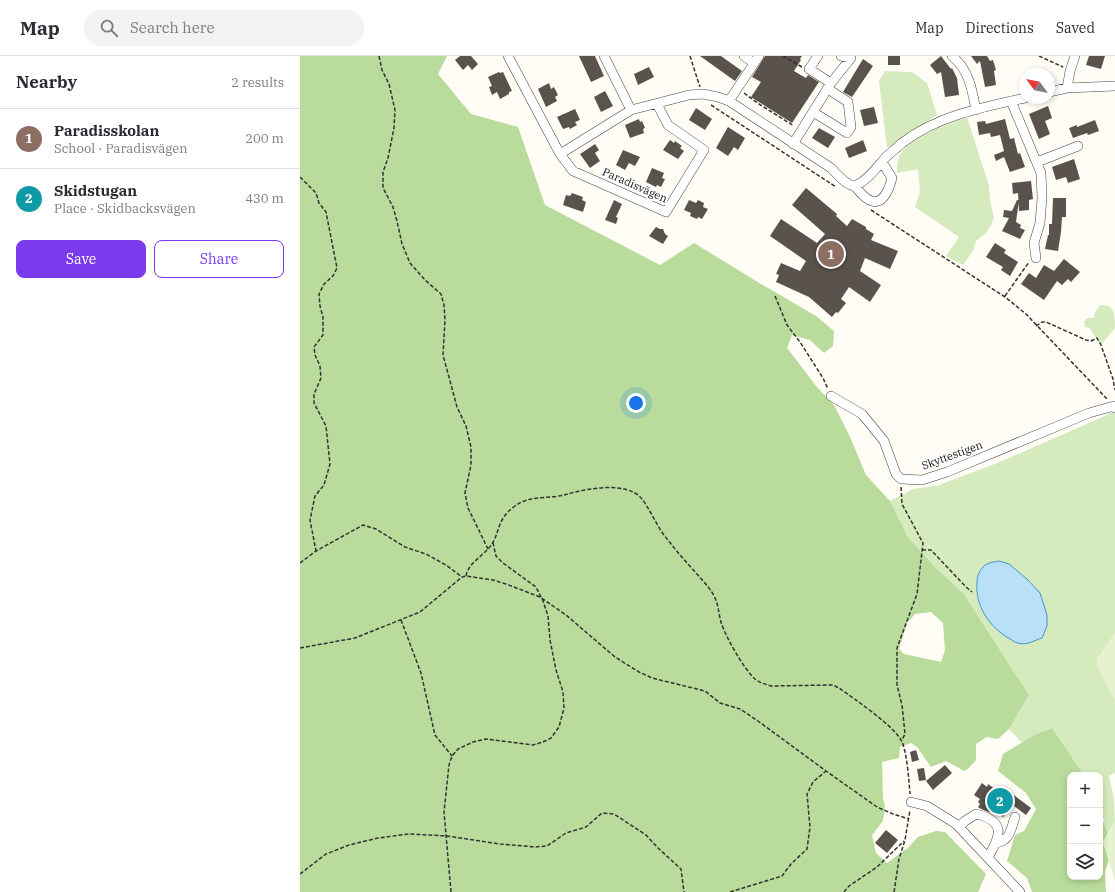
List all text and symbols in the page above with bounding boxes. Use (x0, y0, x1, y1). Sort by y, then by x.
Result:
search box (84, 10, 364, 46)
text: Map (20, 16, 60, 40)
icon: search (98, 17, 120, 39)
text: Search here (130, 18, 214, 37)
text: Map (915, 19, 944, 37)
text: Directions (966, 19, 1034, 37)
text: Saved (1056, 19, 1095, 37)
north arrow (1019, 68, 1055, 104)
text: Nearby (16, 71, 77, 93)
text: 2 results (231, 74, 284, 91)
text: Paradisskolan (54, 121, 159, 140)
text: 1 (25, 130, 33, 147)
text: 200 m (245, 130, 284, 147)
text: School · Paradisvägen (54, 140, 188, 157)
street label: Paradisvägen (600, 164, 670, 206)
text: Skidstugan (54, 181, 137, 200)
text: 2 (25, 190, 33, 207)
text: 430 m (245, 190, 284, 207)
text: Place · Skidbacksvägen (54, 200, 196, 217)
pin: 1 (818, 239, 844, 269)
button: Save (16, 240, 146, 278)
button: Share (154, 240, 284, 278)
your location (626, 393, 646, 413)
street label: Skyttestigen (920, 438, 984, 472)
map controls (1067, 772, 1103, 880)
button: + (1067, 772, 1103, 808)
pin: 2 (987, 786, 1013, 816)
button: − (1067, 808, 1103, 844)
button: layers (1067, 844, 1103, 880)

